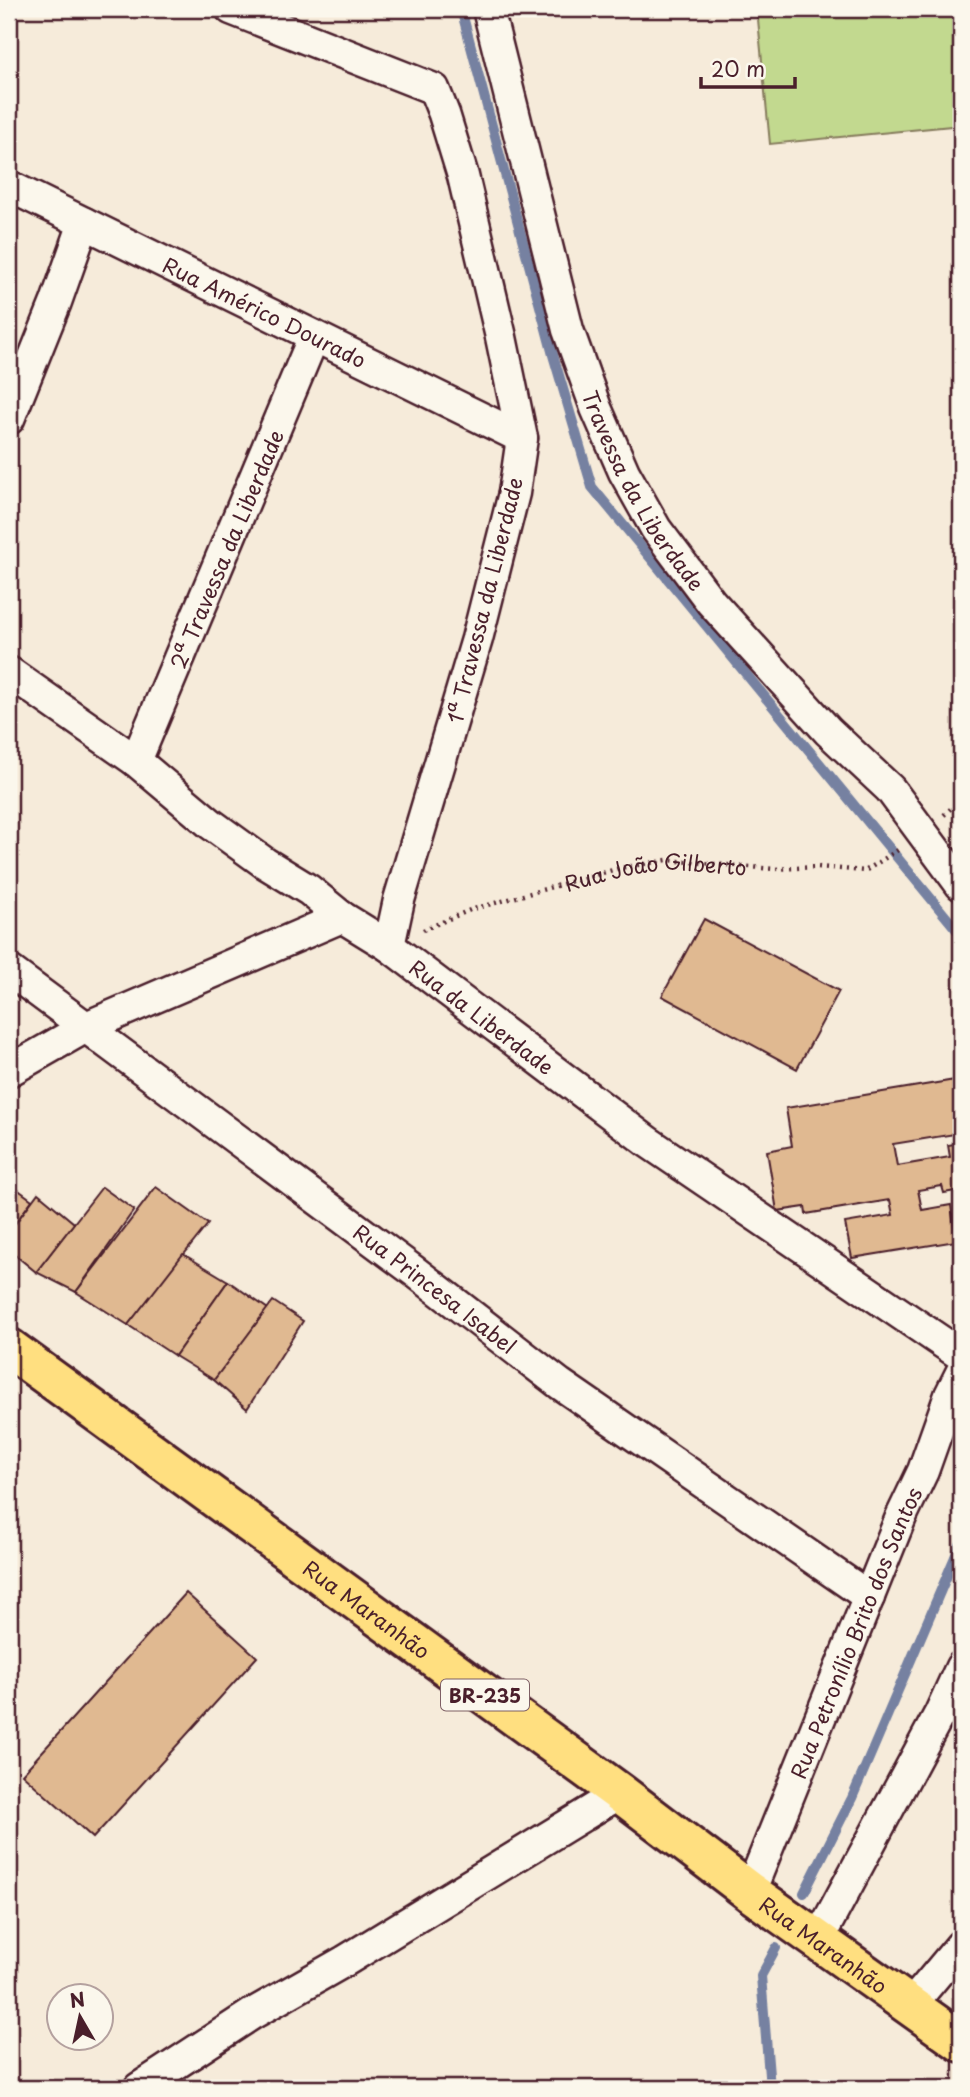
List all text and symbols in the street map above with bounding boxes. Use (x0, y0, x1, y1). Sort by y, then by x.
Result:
scale bar (701, 46, 795, 90)
text: 20 m (711, 52, 765, 84)
street label: Rua Américo Dourado (158, 248, 372, 375)
street label: Travessa da Liberdade (575, 386, 713, 597)
street label: 2ª Travessa da Liberdade (161, 424, 291, 674)
street label: 1ª Travessa da Liberdade (438, 474, 530, 726)
street label: Rua João Gilberto (561, 844, 748, 899)
street label: Rua da Liberdade (403, 951, 561, 1082)
street label: Rua Princesa Isabel (347, 1216, 524, 1361)
street label: Rua Petronílio Brito dos Santos (781, 1481, 929, 1783)
street label: Rua Maranhão (297, 1552, 437, 1666)
road number: BR-235 (441, 1680, 529, 1710)
street label: Rua Maranhão (753, 1888, 895, 2001)
north arrow (46, 1982, 116, 2052)
text: N (68, 1984, 87, 2014)

